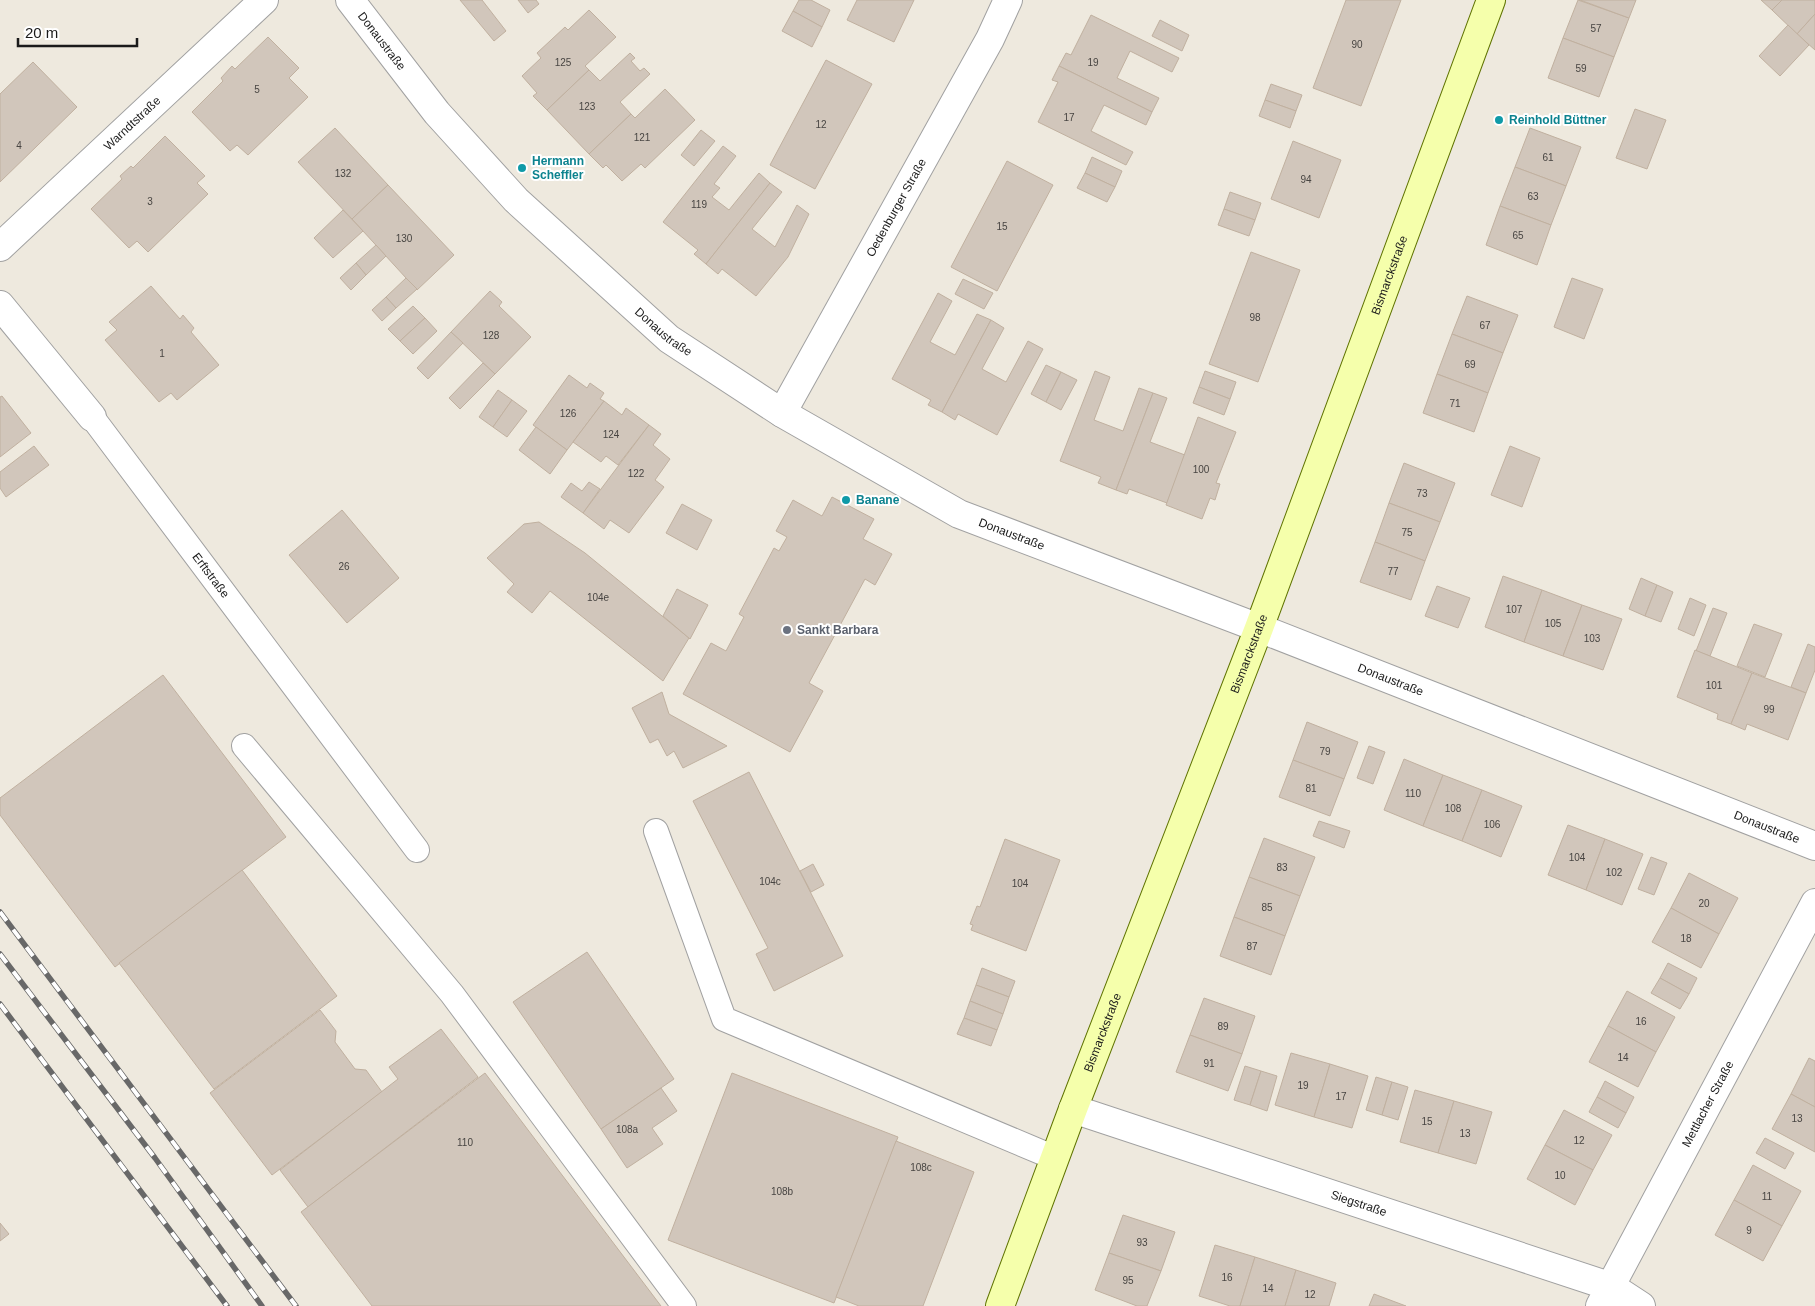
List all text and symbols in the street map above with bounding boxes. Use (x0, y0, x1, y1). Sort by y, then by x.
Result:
street label: Donaustraße (355, 9, 409, 73)
scale bar (18, 15, 136, 47)
house number: 57 (1590, 23, 1602, 34)
text: 20 m (25, 24, 58, 41)
house number: 90 (1351, 39, 1363, 50)
house number: 125 (555, 57, 572, 68)
house number: 19 (1087, 57, 1099, 68)
house number: 59 (1575, 63, 1587, 74)
house number: 5 (254, 84, 260, 95)
street label: Warndtstraße (101, 93, 164, 153)
house number: 123 (579, 101, 596, 112)
house number: 17 (1063, 112, 1075, 123)
place label: Reinhold Büttner (1509, 113, 1607, 127)
marker: Reinhold Büttner (1493, 114, 1505, 126)
house number: 12 (815, 119, 827, 130)
house number: 121 (634, 132, 651, 143)
house number: 4 (16, 140, 22, 151)
house number: 61 (1542, 152, 1554, 163)
place label: Hermann Scheffler (532, 154, 584, 182)
street label: Oedenburger Straße (863, 156, 929, 259)
marker: Hermann Scheffler (516, 162, 528, 174)
house number: 132 (335, 168, 352, 179)
house number: 94 (1300, 174, 1312, 185)
house number: 63 (1527, 191, 1539, 202)
house number: 3 (147, 196, 153, 207)
house number: 119 (691, 199, 707, 210)
house number: 15 (996, 221, 1008, 232)
house number: 65 (1512, 230, 1524, 241)
house number: 130 (396, 233, 413, 244)
street label: Bismarckstraße (1368, 233, 1410, 317)
street label: Donaustraße (632, 305, 695, 359)
house number: 98 (1249, 312, 1261, 323)
house number: 67 (1479, 320, 1491, 331)
house number: 128 (483, 330, 500, 341)
house number: 1 (159, 348, 165, 359)
house number: 69 (1464, 359, 1476, 370)
house number: 71 (1449, 398, 1461, 409)
house number: 126 (560, 408, 577, 419)
house number: 124 (603, 429, 620, 440)
house number: 100 (1193, 464, 1210, 475)
house number: 122 (628, 468, 645, 479)
house number: 73 (1416, 488, 1428, 499)
place label: Banane (856, 493, 900, 507)
marker: Banane (840, 494, 852, 506)
street label: Donaustraße (977, 515, 1047, 553)
house number: 75 (1401, 527, 1413, 538)
street label: Erftstraße (189, 550, 232, 601)
house number: 26 (338, 561, 350, 572)
house number: 77 (1387, 566, 1399, 577)
house number: 104e (587, 592, 610, 603)
house number: 107 (1506, 604, 1523, 615)
street label: Bismarckstraße (1227, 612, 1270, 695)
house number: 105 (1545, 618, 1562, 629)
place label: Sankt Barbara (797, 623, 879, 637)
marker: Sankt Barbara (781, 624, 793, 636)
house number: 103 (1584, 633, 1601, 644)
street label: Donaustraße (1356, 660, 1426, 699)
house number: 101 (1706, 680, 1723, 691)
house number: 99 (1763, 704, 1775, 715)
house number: 79 (1319, 746, 1331, 757)
house number: 81 (1305, 783, 1317, 794)
house number: 110 (1405, 788, 1421, 799)
house number: 108 (1445, 803, 1462, 814)
street label: Donaustraße (1732, 808, 1802, 846)
house number: 106 (1484, 819, 1501, 830)
house number: 104 (1569, 852, 1586, 863)
house number: 83 (1276, 862, 1288, 873)
house number: 102 (1606, 867, 1623, 878)
house number: 104c (759, 876, 781, 887)
house number: 104 (1012, 878, 1029, 889)
house number: 20 (1698, 898, 1710, 909)
house number: 85 (1261, 902, 1273, 913)
house number: 18 (1680, 933, 1692, 944)
house number: 87 (1246, 941, 1258, 952)
street label: Bismarckstraße (1081, 991, 1124, 1074)
house number: 16 (1635, 1016, 1647, 1027)
house number: 89 (1217, 1021, 1229, 1032)
house number: 14 (1617, 1052, 1629, 1063)
house number: 91 (1203, 1058, 1215, 1069)
street label: Mettlacher Straße (1679, 1058, 1737, 1149)
house number: 19 (1297, 1080, 1309, 1091)
house number: 17 (1335, 1091, 1347, 1102)
house number: 13 (1791, 1113, 1803, 1124)
house number: 15 (1421, 1116, 1433, 1127)
house number: 108a (616, 1124, 639, 1135)
house number: 13 (1459, 1128, 1471, 1139)
house number: 12 (1573, 1135, 1585, 1146)
house number: 110 (457, 1137, 473, 1148)
house number: 108c (910, 1162, 932, 1173)
house number: 10 (1554, 1170, 1566, 1181)
house number: 108b (771, 1186, 794, 1197)
street label: Siegstraße (1329, 1188, 1389, 1219)
house number: 11 (1762, 1191, 1773, 1202)
house number: 9 (1746, 1225, 1752, 1236)
house number: 93 (1136, 1237, 1148, 1248)
house number: 16 (1221, 1272, 1233, 1283)
house number: 95 (1122, 1275, 1134, 1286)
house number: 14 (1262, 1283, 1274, 1294)
house number: 12 (1304, 1289, 1316, 1300)

